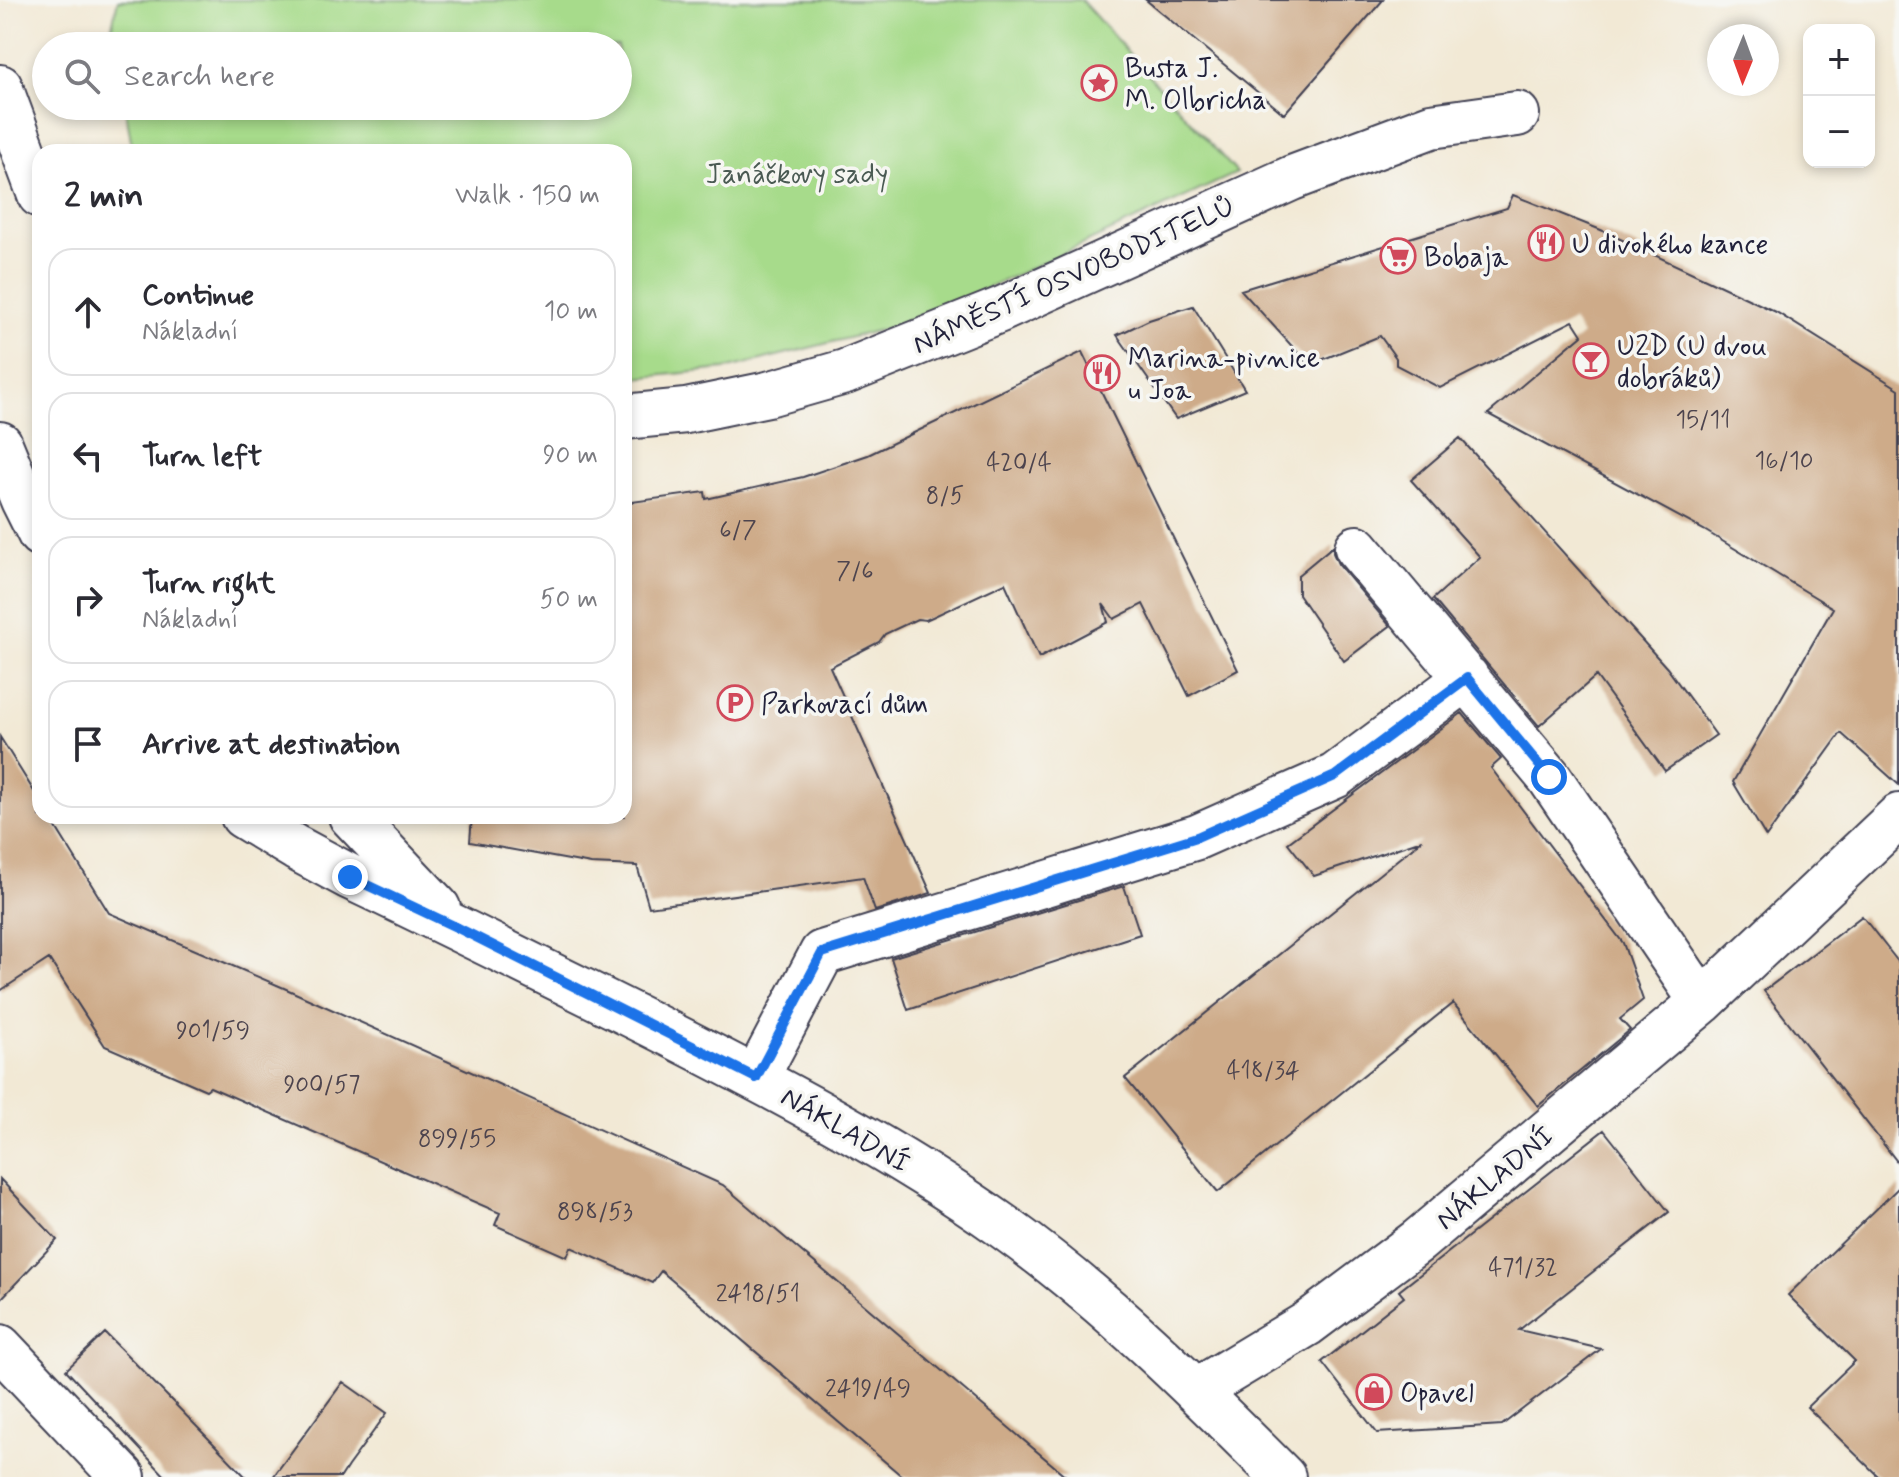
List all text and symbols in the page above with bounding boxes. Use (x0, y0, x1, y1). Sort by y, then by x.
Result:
north arrow (1707, 24, 1779, 96)
map controls (1803, 24, 1875, 168)
button: + (1803, 24, 1875, 96)
search box (32, 32, 632, 120)
place label: Busta J. M. Olbricha (1125, 51, 1267, 120)
icon: search (60, 54, 104, 98)
text: Search here (124, 57, 275, 96)
place icon: Busta J. M. Olbricha (1080, 64, 1118, 102)
button: − (1803, 96, 1875, 168)
park label: Janáčkovy sady (706, 157, 888, 194)
text: 2 min (64, 174, 144, 219)
text: Walk · 150 m (455, 179, 600, 213)
street label: NÁMĚSTÍ OSVOBODITELŮ (907, 188, 1240, 364)
restaurant icon: U divokého kance (1527, 224, 1565, 262)
place label: U divokého kance (1572, 227, 1768, 264)
supermarket icon: Bobaja (1379, 237, 1417, 275)
place label: Bobaja (1424, 240, 1508, 277)
text: Continue (142, 276, 254, 315)
icon: ahead (66, 290, 110, 334)
text: 10 m (544, 295, 598, 329)
text: Nákladní (142, 315, 238, 349)
place label: U2D (U dvou dobráků) (1617, 329, 1767, 398)
place label: Marina-pivnice u Joa (1128, 341, 1320, 410)
bar icon: U2D (U dvou dobráků) (1572, 342, 1610, 380)
restaurant icon: Marina-pivnice u Joa (1083, 354, 1121, 392)
house number: 15/11 (1675, 405, 1731, 436)
icon: left (66, 434, 110, 478)
text: Turn left (142, 437, 262, 476)
text: 90 m (543, 439, 598, 473)
house number: 16/10 (1755, 446, 1813, 477)
house number: 420/4 (986, 448, 1052, 479)
house number: 8/5 (926, 481, 964, 512)
house number: 6/7 (719, 515, 757, 546)
house number: 7/6 (836, 556, 874, 587)
text: Turn right (142, 564, 275, 603)
icon: right (66, 578, 110, 622)
text: 50 m (540, 583, 598, 617)
text: Nákladní (142, 603, 238, 637)
parking icon: Parkovací dům (716, 684, 754, 722)
place label: Parkovací dům (761, 687, 928, 724)
icon: arrive (66, 722, 110, 766)
text: Arrive at destination (142, 725, 400, 764)
route start (1531, 759, 1567, 795)
route end (332, 859, 368, 895)
house number: 901/59 (176, 1016, 250, 1047)
house number: 418/34 (1226, 1056, 1300, 1087)
house number: 900/57 (284, 1070, 360, 1101)
street label: NÁKLADNÍ (773, 1078, 917, 1183)
street label: NÁKLADNÍ (1428, 1118, 1562, 1239)
house number: 899/55 (418, 1124, 496, 1155)
house number: 898/53 (557, 1197, 633, 1228)
house number: 471/32 (1488, 1253, 1558, 1284)
house number: 2418/51 (716, 1279, 800, 1310)
shop icon: Opavel (1355, 1373, 1393, 1411)
house number: 2419/49 (825, 1374, 911, 1405)
place label: Opavel (1400, 1376, 1474, 1413)

